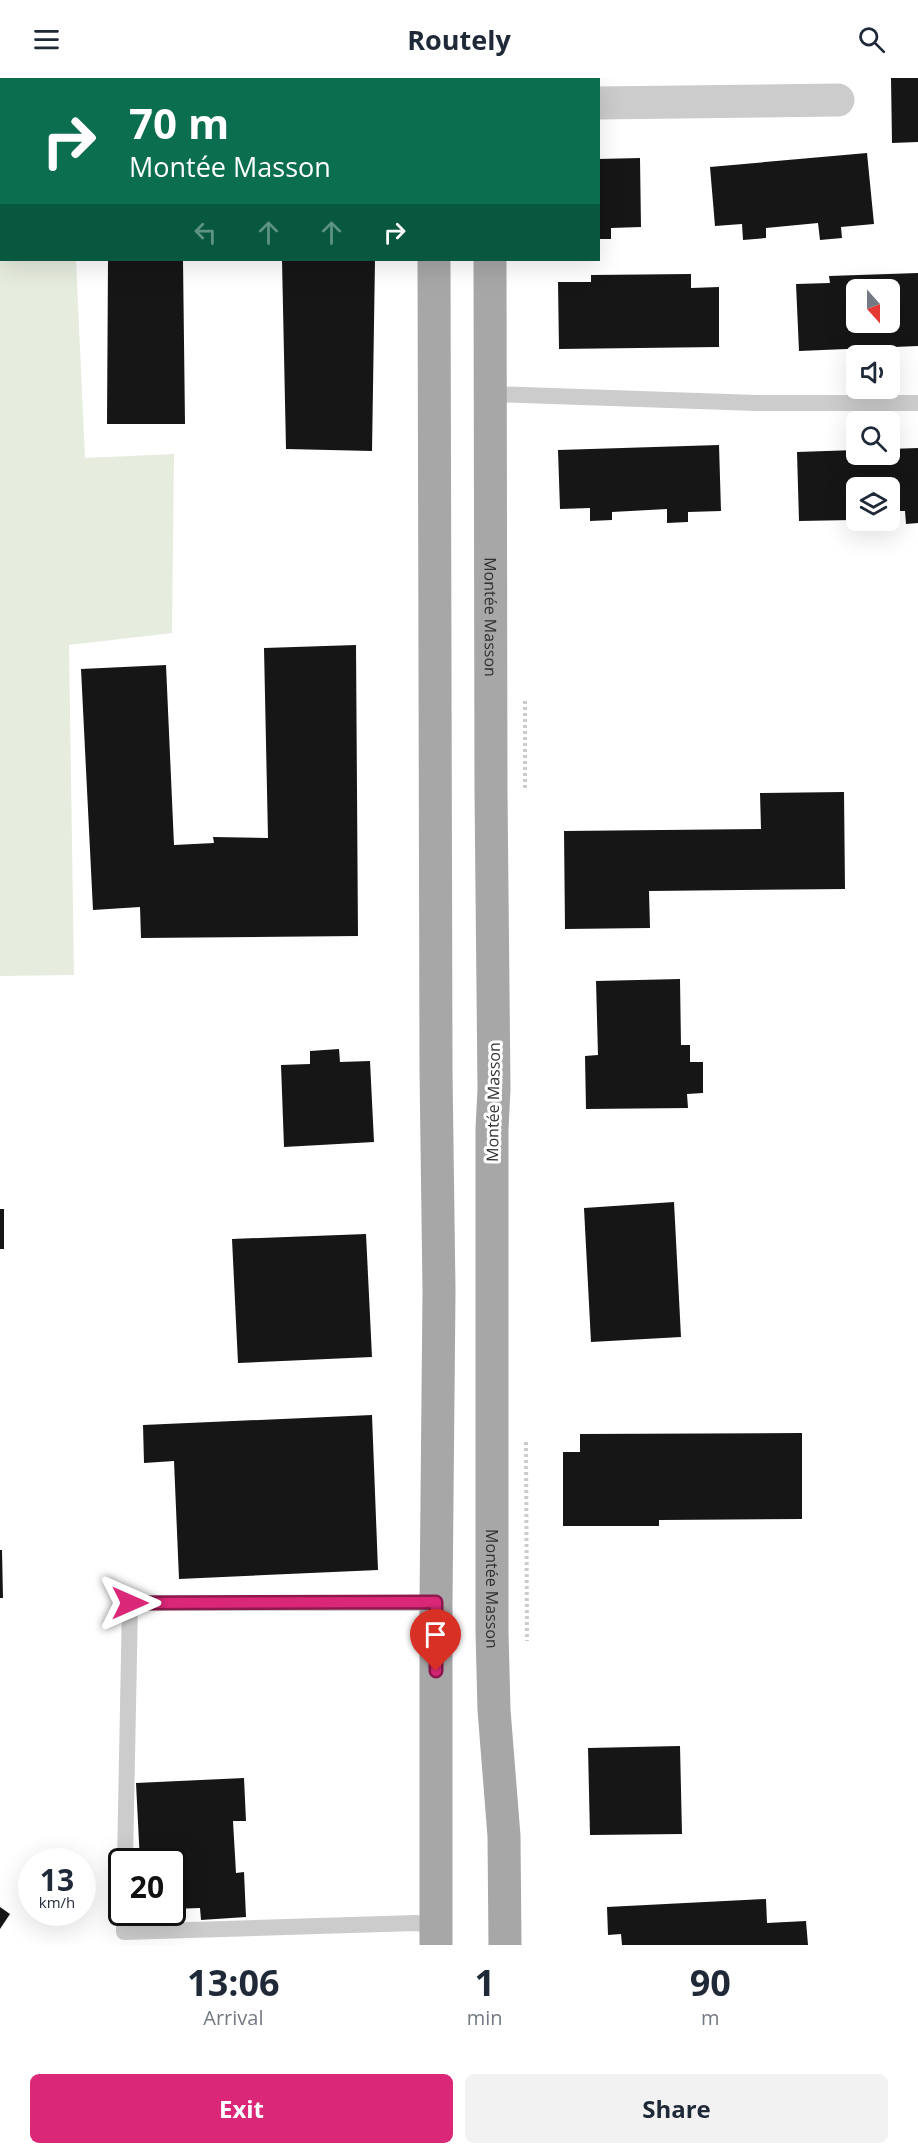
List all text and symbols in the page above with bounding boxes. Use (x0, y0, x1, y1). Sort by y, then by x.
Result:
text: Routely (407, 21, 511, 58)
icon: menu (30, 23, 63, 56)
icon: search (855, 23, 888, 56)
text: 70 m (129, 94, 229, 151)
icon: right (30, 102, 108, 180)
text: Montée Masson (129, 148, 331, 185)
icon: left (189, 216, 222, 249)
icon: ahead (252, 216, 285, 249)
icon: ahead (315, 216, 348, 249)
icon: right (378, 216, 411, 249)
north arrow (846, 279, 900, 333)
map controls (846, 279, 900, 531)
button: sound (846, 345, 900, 399)
button: search (846, 411, 900, 465)
button: layers (846, 477, 900, 531)
street label: Montée Masson (480, 557, 502, 677)
street label: Montée Masson (481, 1042, 505, 1162)
street label: Montée Masson (481, 1529, 503, 1649)
position arrow (98, 1571, 162, 1635)
pin (410, 1609, 461, 1671)
icon: arrive (419, 1618, 452, 1651)
speed limit sign: 20 (108, 1848, 186, 1926)
text: 13 (40, 1859, 74, 1900)
text: km/h (39, 1892, 75, 1912)
text: 13:06 (187, 1958, 280, 2007)
text: 1 (474, 1958, 495, 2007)
text: 90 (690, 1958, 731, 2007)
text: Arrival (203, 2004, 264, 2031)
text: min (467, 2004, 503, 2031)
text: m (701, 2004, 720, 2031)
button: Exit (30, 2074, 453, 2143)
button: Share (465, 2074, 888, 2143)

